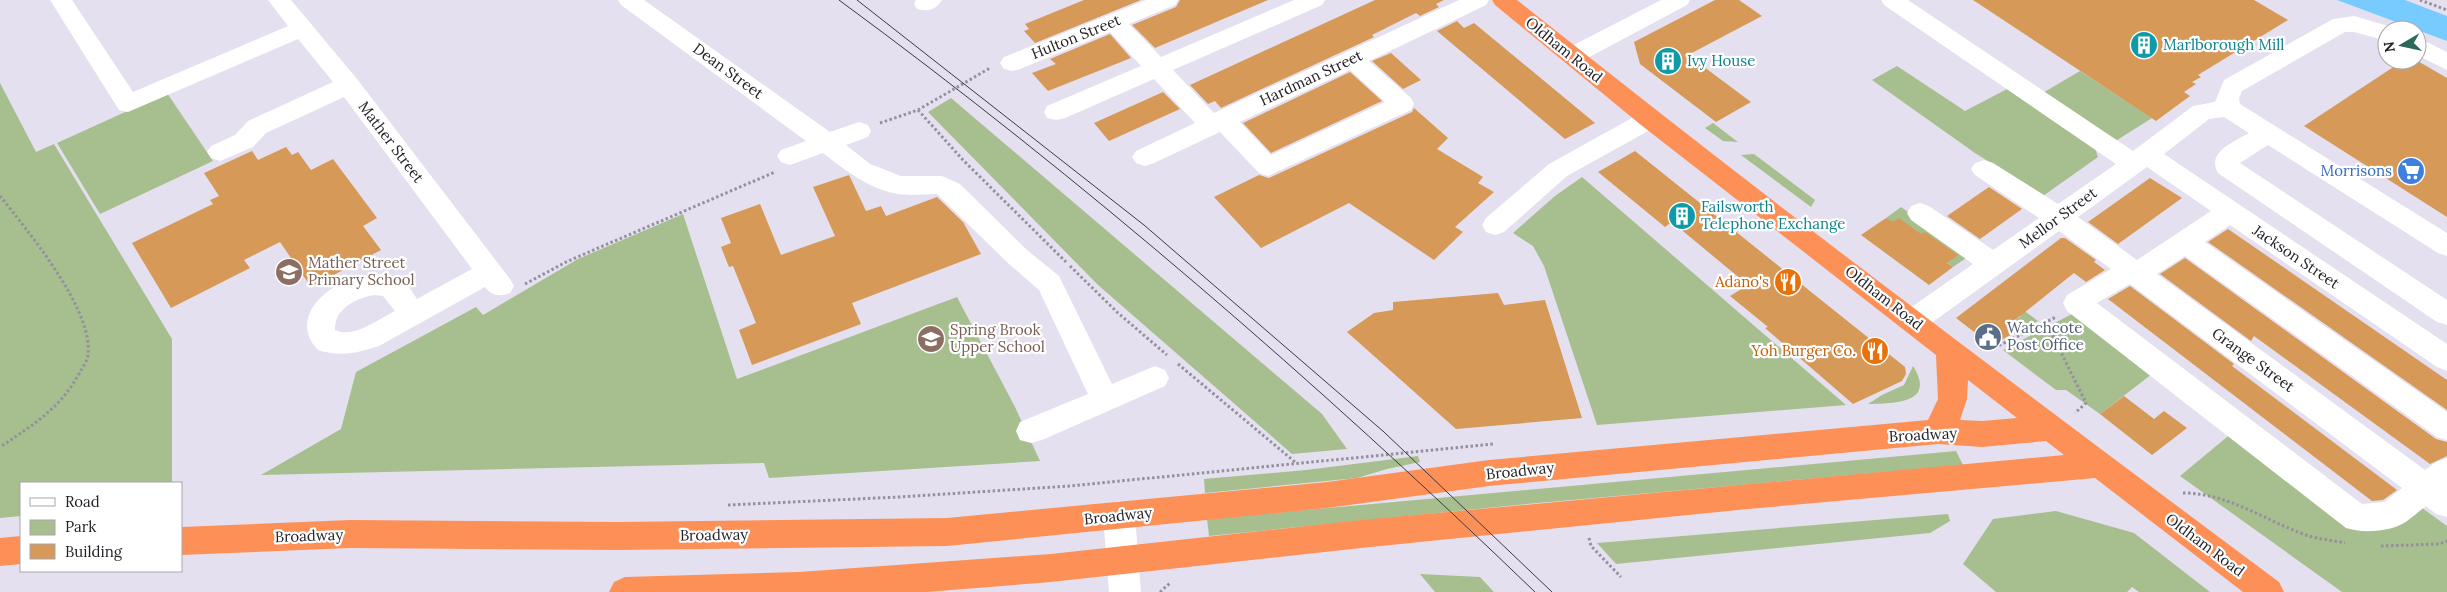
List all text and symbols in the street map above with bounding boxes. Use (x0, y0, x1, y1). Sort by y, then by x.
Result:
street label: Hulton Street (1028, 10, 1123, 63)
street label: Oldham Road (1522, 13, 1607, 87)
north arrow (2377, 20, 2427, 70)
building icon: Marlborough Mill (2129, 30, 2159, 60)
place label: Marlborough Mill (2163, 35, 2284, 54)
street label: Dean Street (689, 39, 767, 103)
text: N (2379, 40, 2399, 54)
street label: Hardman Street (1256, 45, 1365, 110)
building icon: Ivy House (1653, 46, 1683, 76)
place label: Ivy House (1687, 51, 1755, 70)
street label: Mather Street (355, 97, 428, 186)
supermarket icon: Morrisons (2396, 156, 2426, 186)
place label: Morrisons (2321, 161, 2392, 180)
street label: Mellor Street (2015, 183, 2101, 252)
place label: Failsworth Telephone Exchange (1701, 197, 1845, 233)
building icon: Failsworth Telephone Exchange (1667, 201, 1697, 231)
street label: Jackson Street (2248, 220, 2343, 293)
place label: Mather Street Primary School (308, 253, 415, 289)
school or university icon: Mather Street Primary School (274, 257, 304, 287)
street label: Oldham Road (1841, 261, 1927, 334)
restaurant icon: Adano's (1773, 267, 1803, 297)
place label: Adano's (1714, 272, 1769, 291)
place label: Watchcote Post Office (2007, 318, 2084, 354)
place label: Spring Brook Upper School (950, 320, 1045, 356)
public building icon: Watchcote Post Office (1973, 322, 2003, 352)
street label: Grange Street (2208, 323, 2298, 396)
school or university icon: Spring Brook Upper School (916, 324, 946, 354)
restaurant icon: Yoh Burger Co. (1860, 336, 1890, 366)
place label: Yoh Burger Co. (1750, 341, 1856, 360)
street label: Broadway (1888, 423, 1958, 446)
street label: Broadway (1485, 457, 1555, 484)
legend (20, 482, 182, 572)
text: Road (65, 492, 100, 511)
street label: Broadway (1083, 502, 1153, 529)
street label: Oldham Road (2162, 509, 2249, 580)
text: Park (65, 517, 96, 536)
street label: Broadway (680, 524, 748, 545)
street label: Broadway (274, 525, 344, 546)
text: Building (65, 542, 123, 561)

